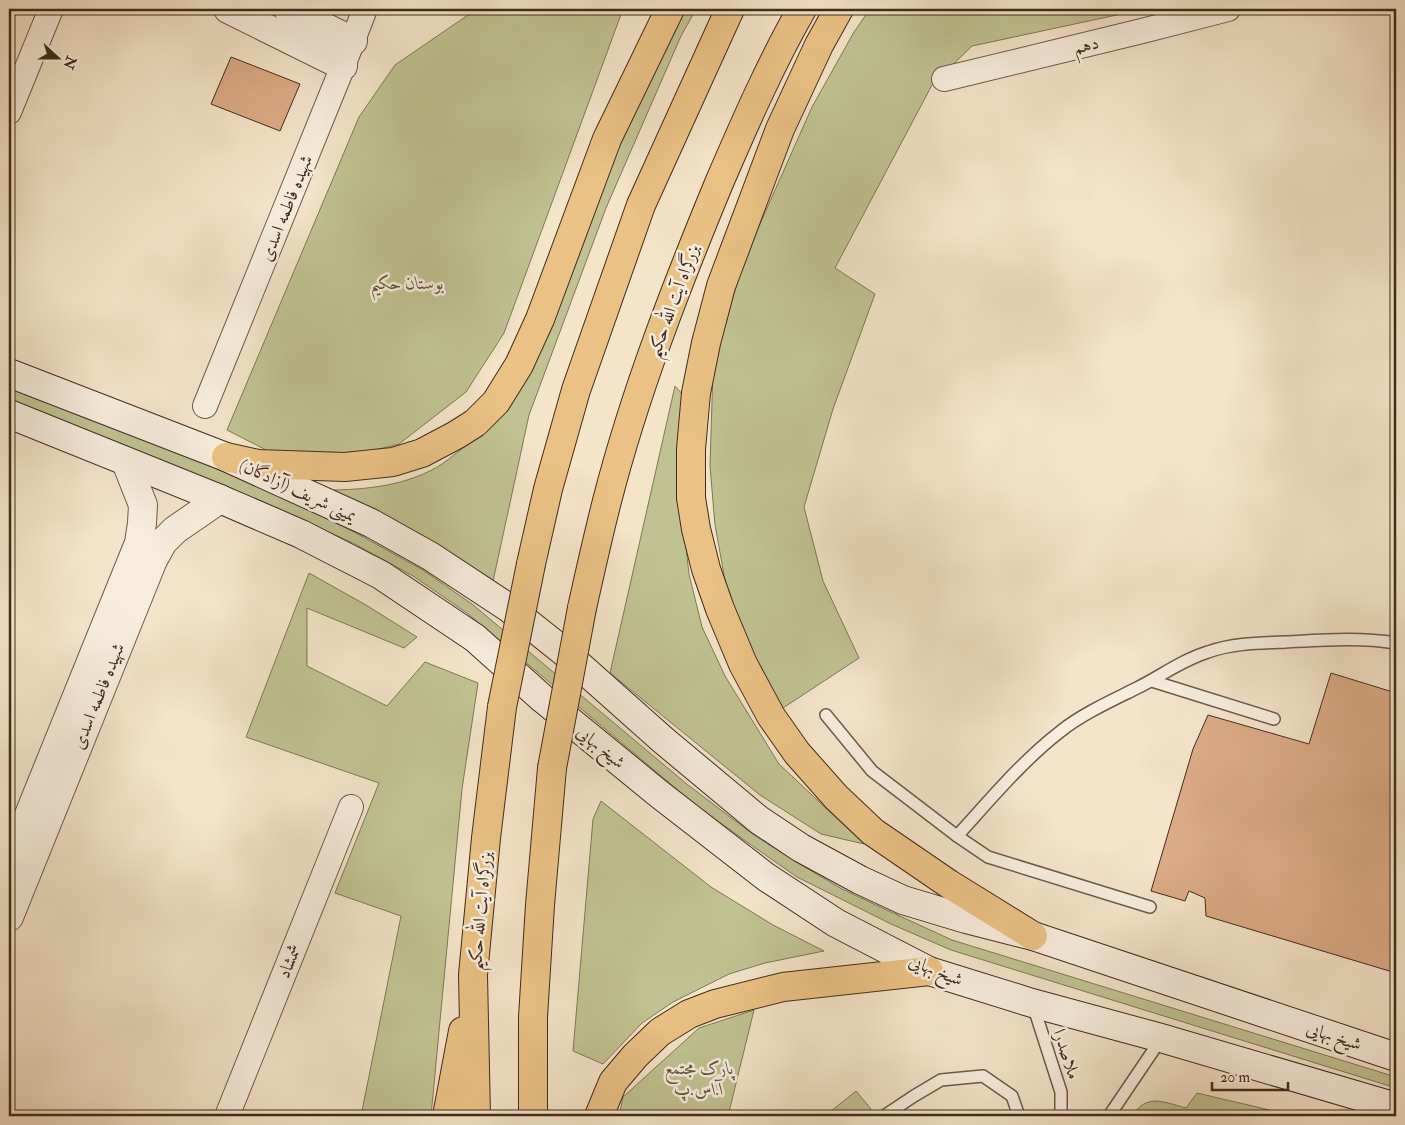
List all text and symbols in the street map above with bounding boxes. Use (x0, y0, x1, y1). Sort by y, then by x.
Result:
street label: دهم (1071, 31, 1103, 65)
north arrow (32, 32, 82, 82)
text: N (59, 53, 80, 72)
street label: شهیده فاطمه اسدی (255, 152, 318, 265)
street label: بزرگراه آیت الله حکیم (639, 240, 710, 363)
park label: بوستان حکیم (370, 272, 445, 301)
street label: یمینی شریف (آزادگان) (235, 453, 360, 529)
street label: شهیده فاطمه اسدی (67, 640, 130, 753)
street label: شیخ بهایی (569, 721, 630, 777)
street label: بزرگراه آیت الله حکیم (461, 850, 503, 972)
street label: شمشاد (272, 941, 307, 982)
street label: شیخ بهایی (904, 949, 966, 995)
street label: شیخ بهایی (1302, 1017, 1364, 1060)
street label: ملاصدرا (1048, 1026, 1085, 1082)
park label: پارک مجتمع آ.اس.پ (664, 1057, 736, 1101)
scale bar (1212, 1060, 1289, 1092)
text: 20 m (1220, 1068, 1250, 1087)

